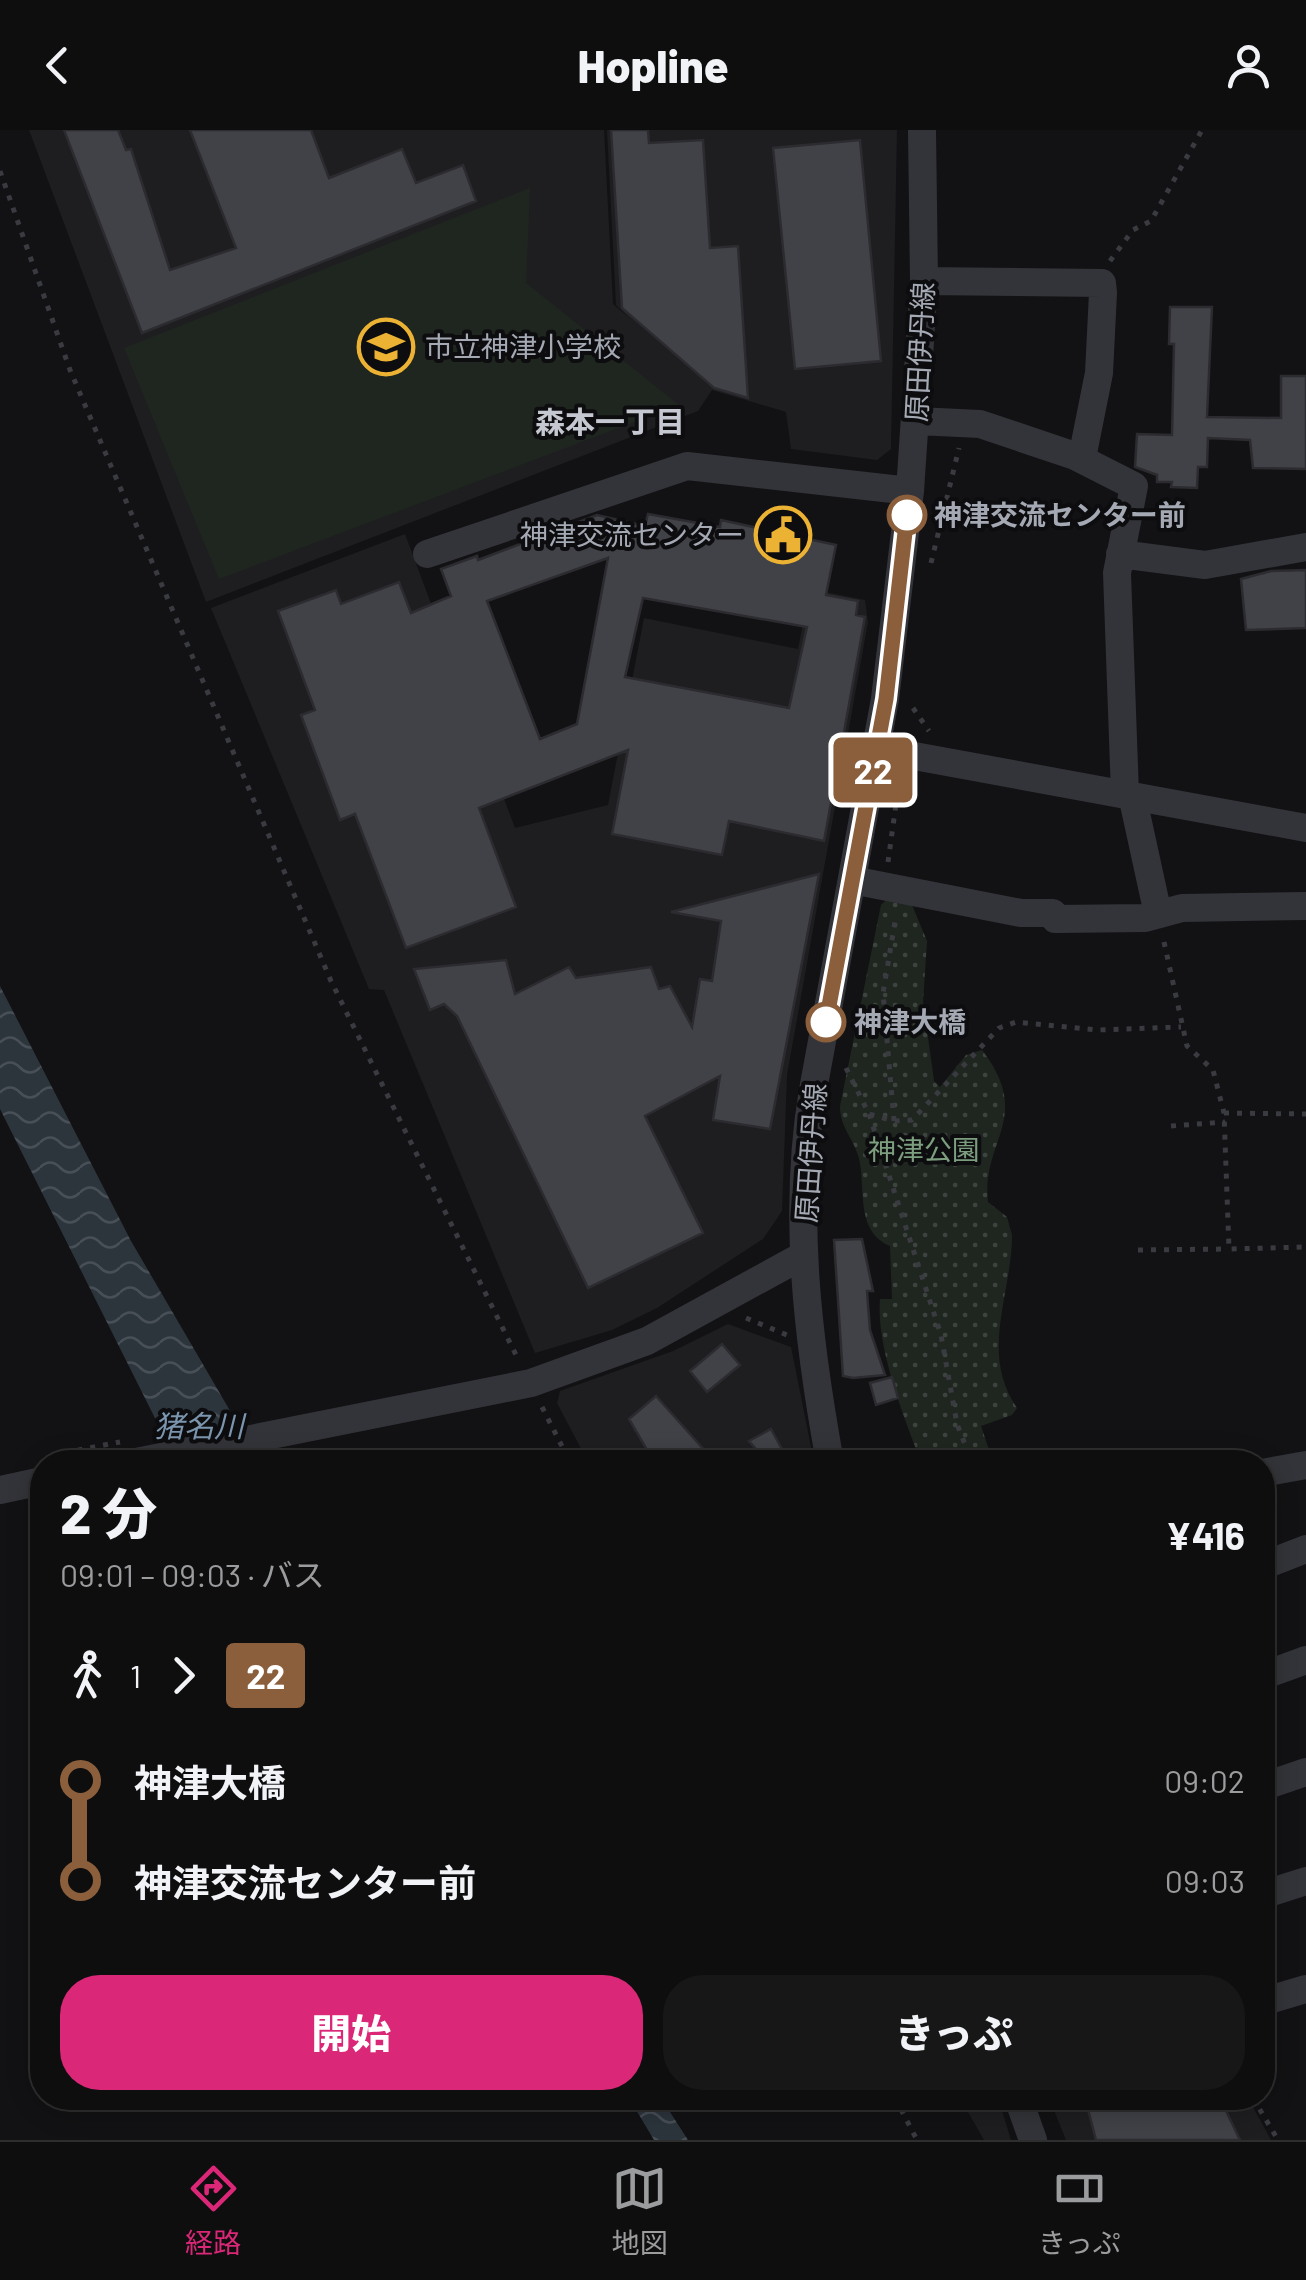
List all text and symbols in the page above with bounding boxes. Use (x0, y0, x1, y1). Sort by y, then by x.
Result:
icon: back (30, 38, 85, 93)
text: Hopline (578, 38, 728, 92)
icon: person (1221, 38, 1276, 93)
street label: 原田伊丹線 (898, 281, 940, 423)
school or university icon: 市立神津小学校 (356, 317, 416, 377)
place label: 市立神津小学校 (425, 329, 621, 363)
district label: 森本一丁目 (535, 403, 685, 439)
marker: 神津交流センター前 (888, 496, 926, 534)
place label: 神津交流センター前 (934, 497, 1186, 531)
public building icon: 神津交流センター (753, 505, 813, 565)
place label: 神津交流センター (520, 517, 744, 551)
line badge: 22 (828, 738, 918, 802)
text: 22 (853, 749, 893, 791)
marker: 神津大橋 (807, 1003, 845, 1041)
place label: 神津大橋 (854, 1004, 966, 1038)
street label: 原田伊丹線 (788, 1082, 832, 1224)
park label: 神津公園 (868, 1132, 980, 1166)
water label: 猪名川 (154, 1407, 247, 1443)
text: 2 分 (60, 1479, 157, 1545)
text: ¥416 (1166, 1512, 1245, 1558)
text: 09:01 – 09:03 · バス (60, 1555, 325, 1593)
icon: walk (60, 1648, 115, 1703)
icon: forward (156, 1648, 211, 1703)
text: 22 (246, 1654, 285, 1696)
text: 1 (130, 1656, 141, 1694)
text: 神津大橋 (134, 1759, 286, 1805)
text: 09:02 (1164, 1761, 1245, 1799)
text: 神津交流センター前 (134, 1859, 476, 1905)
text: 09:03 (1165, 1861, 1245, 1899)
button: 開始 (60, 1975, 643, 2090)
button: きっぷ (663, 1975, 1245, 2090)
tab: 経路 (185, 2161, 241, 2261)
tab: 地図 (612, 2161, 668, 2261)
tab: きっぷ (1038, 2161, 1121, 2261)

